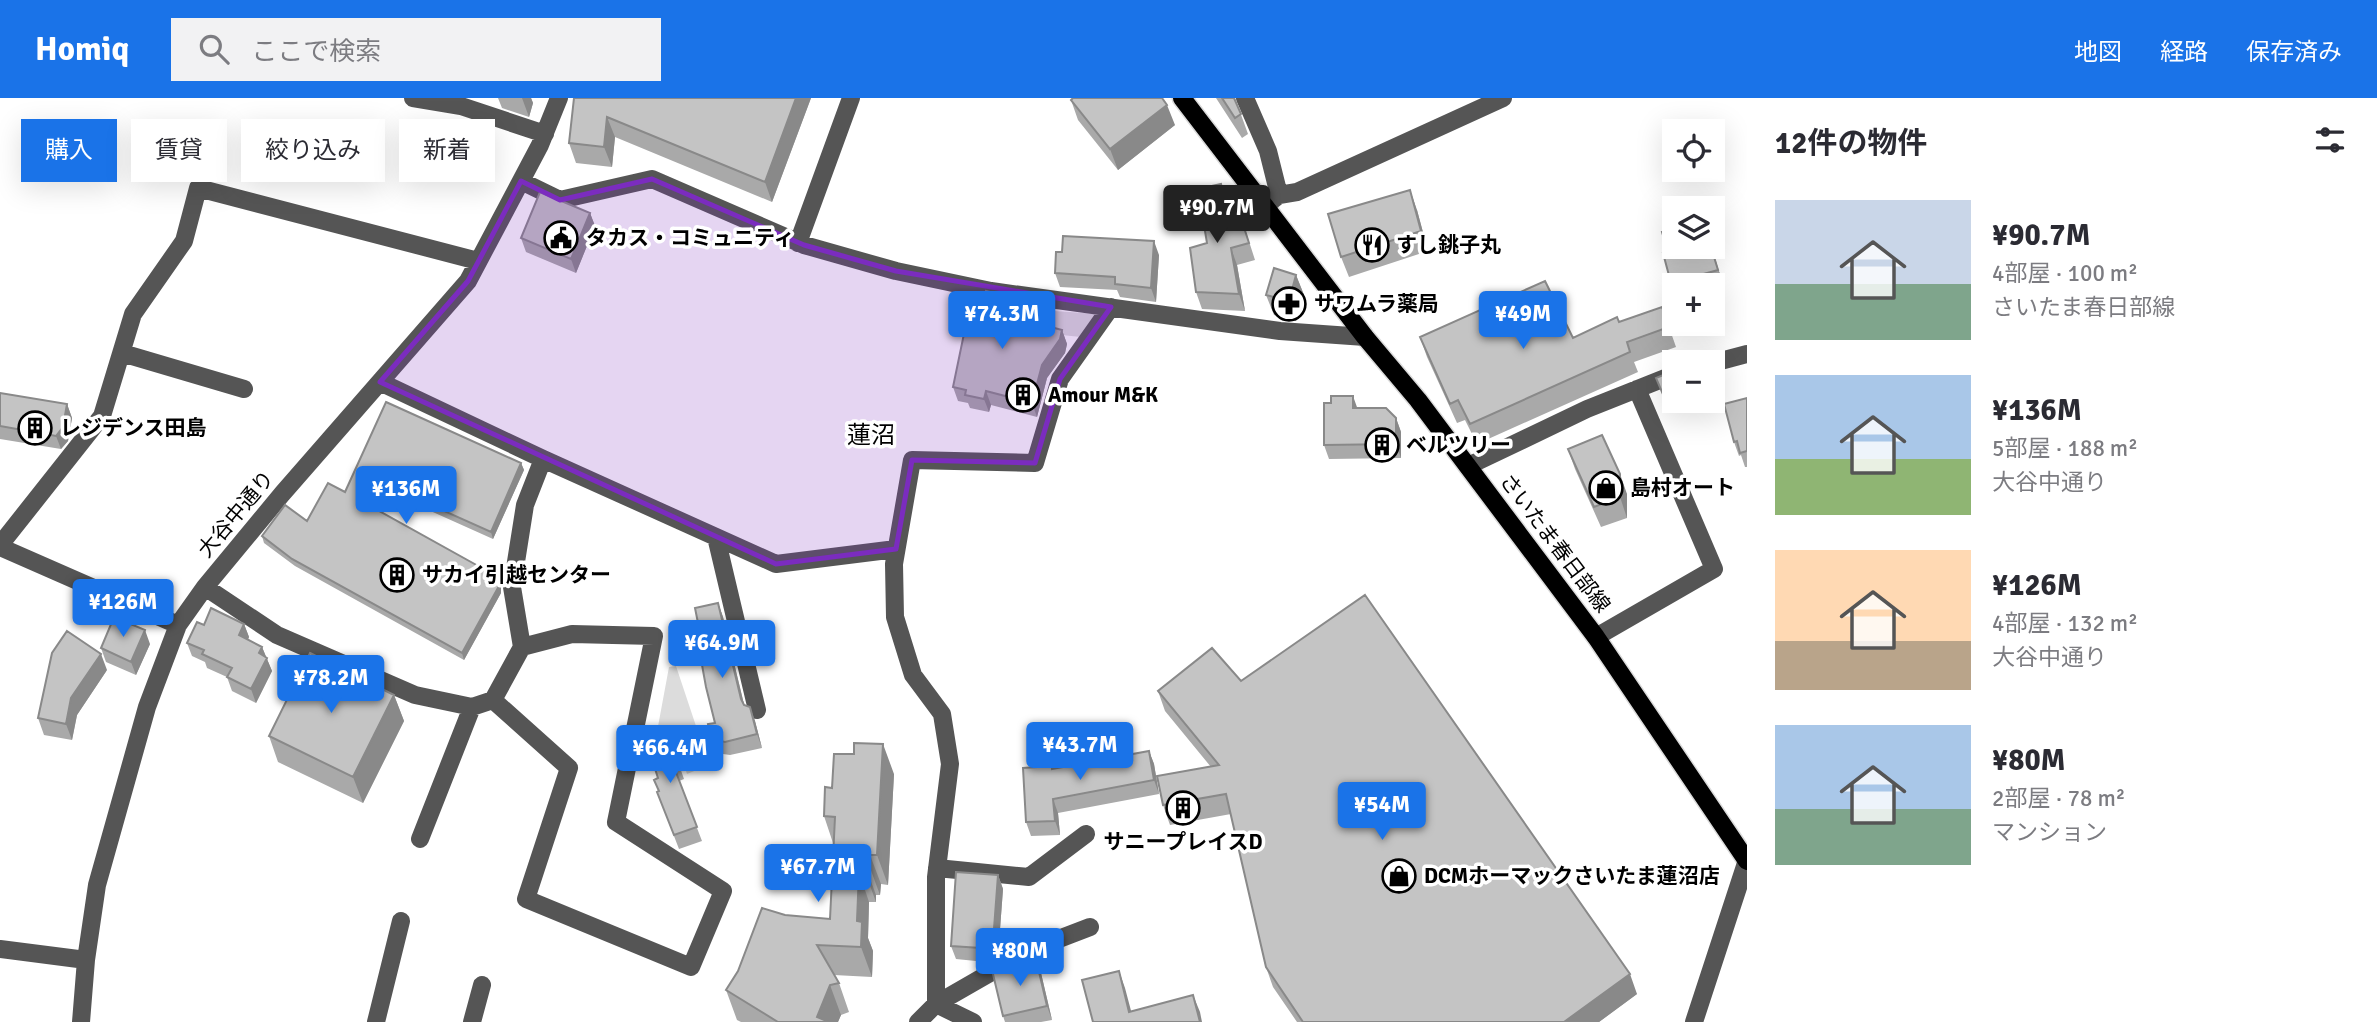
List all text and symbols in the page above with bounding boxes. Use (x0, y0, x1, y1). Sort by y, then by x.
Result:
search box (171, 18, 661, 81)
text: Homiq (35, 29, 129, 70)
icon: search (195, 30, 233, 68)
text: ここで検索 (251, 36, 381, 68)
text: 地図 (2074, 37, 2122, 67)
text: 経路 (2160, 37, 2208, 67)
text: 保存済み (2246, 37, 2342, 67)
chip: 購入 (21, 119, 117, 182)
chip: 賃貸 (131, 119, 227, 182)
chip: 絞り込み (241, 119, 385, 182)
chip: 新着 (399, 119, 495, 182)
map controls (1662, 119, 1725, 413)
button: locate (1662, 119, 1725, 182)
icon: filters (2311, 121, 2349, 159)
text: 12件の物件 (1775, 125, 1927, 162)
pin: ¥90.7M (1160, 186, 1274, 245)
text: ¥90.7M (1179, 193, 1255, 222)
button: layers (1662, 196, 1725, 259)
text: ¥90.7M (1992, 217, 2090, 254)
public building icon: タカス・コミュニティ (542, 219, 580, 257)
place label: タカス・コミュニティ (586, 225, 795, 251)
restaurant icon: すし銚子丸 (1353, 226, 1391, 264)
icon: home (1831, 228, 1915, 312)
place label: すし銚子丸 (1396, 232, 1501, 258)
text: 4部屋 · 100 m² (1992, 259, 2138, 288)
button: + (1662, 273, 1725, 336)
pharmacy icon: サワムラ薬局 (1270, 285, 1308, 323)
place label: サワムラ薬局 (1314, 291, 1439, 317)
pin: ¥74.3M (945, 292, 1059, 351)
pin: ¥49M (1482, 292, 1564, 351)
text: さいたま春日部線 (1992, 293, 2175, 322)
text: ¥74.3M (964, 299, 1040, 328)
text: ¥49M (1495, 299, 1551, 328)
button: − (1662, 350, 1725, 413)
building icon: Amour M&K (1004, 376, 1042, 414)
place label: Amour M&K (1048, 382, 1158, 408)
text: ¥136M (1992, 392, 2082, 429)
icon: home (1831, 403, 1915, 487)
building icon: レジデンス田島 (16, 409, 54, 447)
place label: レジデンス田島 (60, 415, 207, 441)
district label: 蓮沼 (847, 420, 895, 450)
building icon: ベルツリー (1363, 426, 1401, 464)
place label: ベルツリー (1406, 432, 1511, 458)
text: 5部屋 · 188 m² (1992, 434, 2138, 463)
street label: 大谷中通り (192, 465, 280, 563)
pin: ¥136M (357, 466, 455, 526)
street label: さいたま春日部線 (1494, 468, 1616, 618)
text: 大谷中通り (1992, 468, 2107, 497)
shop icon: 島村オート (1587, 469, 1625, 507)
text: ¥136M (372, 474, 440, 503)
place label: 島村オート (1630, 475, 1735, 501)
building icon: サカイ引越センター (378, 556, 416, 594)
place label: サカイ引越センター (422, 562, 611, 588)
text: ¥126M (1992, 567, 2082, 604)
icon: home (1831, 578, 1915, 662)
pin: ¥126M (74, 580, 172, 639)
text: ¥126M (89, 587, 157, 616)
text: 4部屋 · 132 m² (1992, 609, 2138, 638)
pin: ¥64.9M (665, 620, 779, 680)
text: ¥64.9M (684, 628, 760, 657)
text: 大谷中通り (1992, 643, 2107, 672)
pin: ¥78.2M (274, 656, 388, 715)
text: ¥78.2M (293, 663, 369, 692)
pin: ¥43.7M (1023, 722, 1137, 782)
pin: ¥66.4M (613, 726, 727, 785)
text: ¥43.7M (1042, 730, 1118, 759)
text: ¥66.4M (632, 733, 708, 762)
text: ¥80M (1992, 742, 2066, 779)
icon: home (1831, 753, 1915, 837)
pin: ¥54M (1341, 782, 1423, 842)
text: 2部屋 · 78 m² (1992, 784, 2125, 813)
building icon: サニープレイスD (1164, 789, 1202, 827)
text: ¥54M (1354, 790, 1410, 819)
text: マンション (1992, 818, 2107, 847)
place label: サニープレイスD (1103, 829, 1263, 855)
pin: ¥67.7M (761, 844, 875, 904)
text: ¥67.7M (780, 852, 856, 881)
shop icon: DCMホーマックさいたま蓮沼店 (1380, 857, 1418, 895)
place label: DCMホーマックさいたま蓮沼店 (1424, 863, 1720, 889)
pin: ¥80M (979, 928, 1061, 988)
text: ¥80M (992, 936, 1048, 965)

